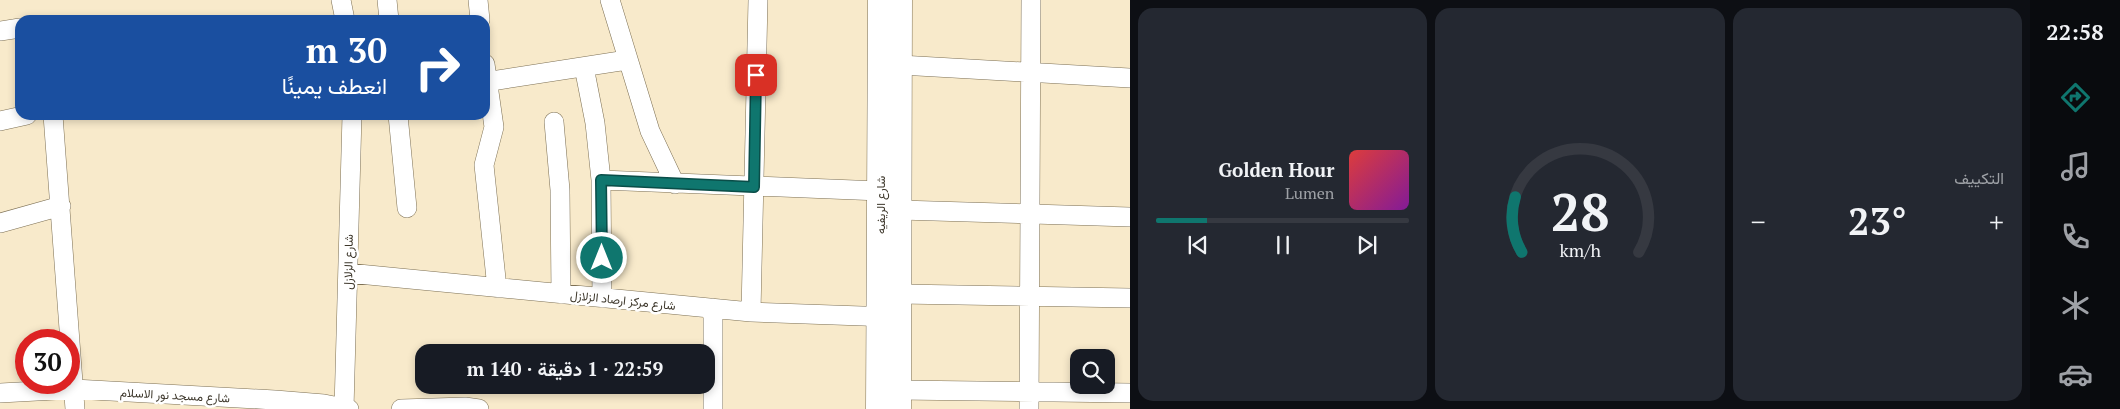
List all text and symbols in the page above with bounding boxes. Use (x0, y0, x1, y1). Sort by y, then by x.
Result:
text: 22:58 (2046, 17, 2104, 46)
text: 30 m (306, 27, 387, 73)
icon: right (405, 35, 470, 100)
pin (735, 54, 777, 96)
icon: arrive (742, 61, 770, 89)
text: انعطف يمينًا (282, 71, 387, 100)
icon: directions (2058, 80, 2093, 115)
icon: music (2058, 149, 2093, 184)
text: Golden Hour (1218, 157, 1334, 182)
text: التكييف (1954, 167, 2004, 189)
street label: شارع الريفيه (873, 176, 890, 234)
text: 28 (1551, 177, 1609, 246)
text: Lumen (1285, 182, 1334, 204)
text: 23° (1848, 196, 1907, 246)
text: − (1751, 203, 1766, 240)
text: + (1989, 203, 2004, 240)
icon: phone (2058, 219, 2093, 254)
position arrow (575, 231, 627, 283)
icon: previous (1184, 231, 1212, 259)
icon: pause (1269, 231, 1297, 259)
icon: next (1353, 231, 1381, 259)
street label: شارع الزلازل (340, 234, 358, 290)
text: km/h (1559, 238, 1601, 262)
street label: شارع مركز ارصاد الزلازل (569, 287, 676, 315)
icon: climate (2058, 288, 2093, 323)
speed limit sign: 30 (15, 329, 80, 394)
map controls (1070, 349, 1115, 394)
button: search (1070, 349, 1115, 394)
text: 22:59 · 1 دقيقة · 140 m (467, 356, 663, 381)
icon: car (2058, 357, 2093, 392)
street label: شارع مسجد نور الاسلام (119, 385, 230, 407)

